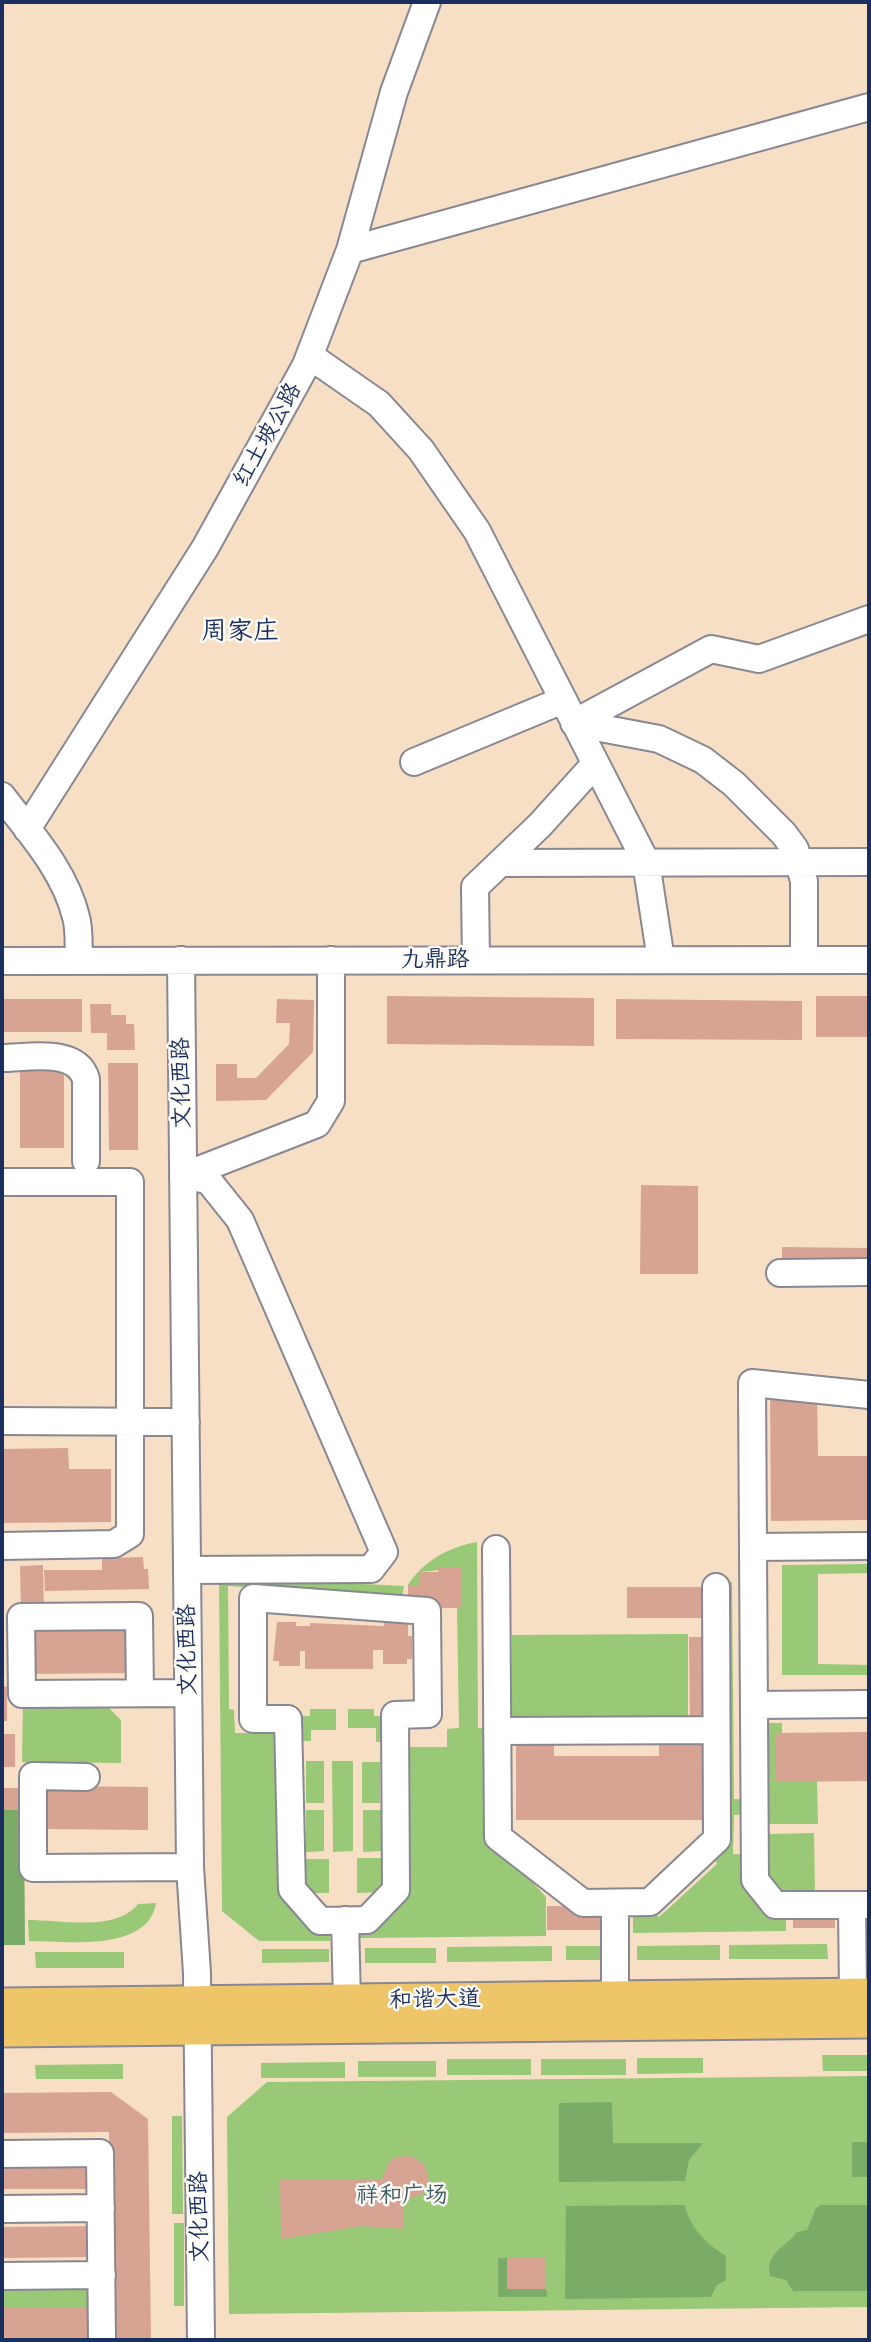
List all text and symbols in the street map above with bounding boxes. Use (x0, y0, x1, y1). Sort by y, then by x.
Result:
street label: 红土坡公路 (228, 378, 308, 492)
district label: 周家庄 (201, 616, 279, 648)
street label: 九鼎路 (401, 946, 469, 974)
street label: 文化西路 (167, 1037, 197, 1129)
street label: 文化西路 (173, 1604, 203, 1696)
street label: 和谐大道 (389, 1985, 481, 2015)
street label: 文化西路 (185, 2171, 215, 2263)
park label: 祥和广场 (356, 2182, 448, 2210)

